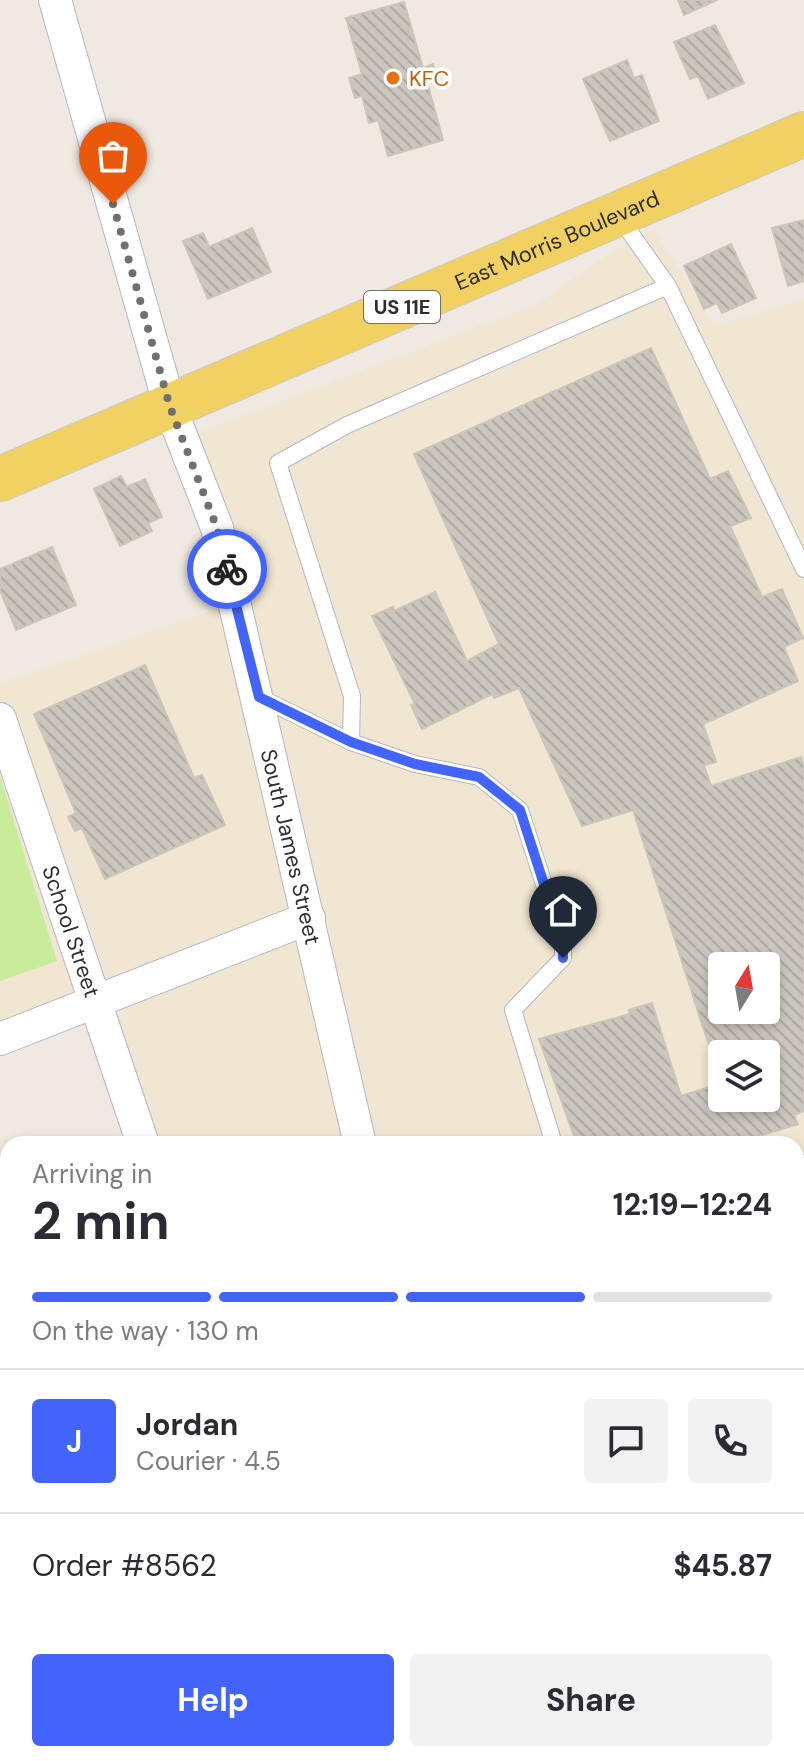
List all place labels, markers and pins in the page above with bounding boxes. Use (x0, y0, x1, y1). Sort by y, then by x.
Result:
place label: KFC (409, 64, 449, 93)
marker: KFC (384, 69, 402, 87)
pin (79, 122, 147, 204)
pin (529, 876, 597, 958)

